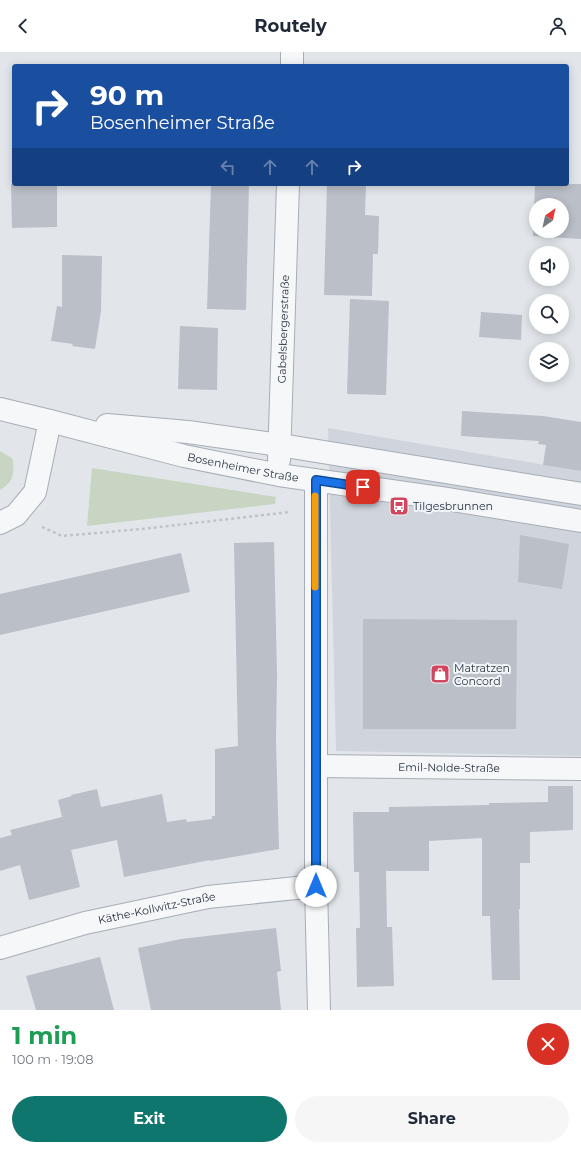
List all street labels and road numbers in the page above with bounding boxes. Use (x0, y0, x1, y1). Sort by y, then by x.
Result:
street label: Gabelsbergerstraße (275, 274, 292, 384)
street label: Bosenheimer Straße (186, 450, 300, 485)
street label: Emil-Nolde-Straße (398, 760, 500, 775)
street label: Käthe-Kollwitz-Straße (97, 889, 217, 927)

